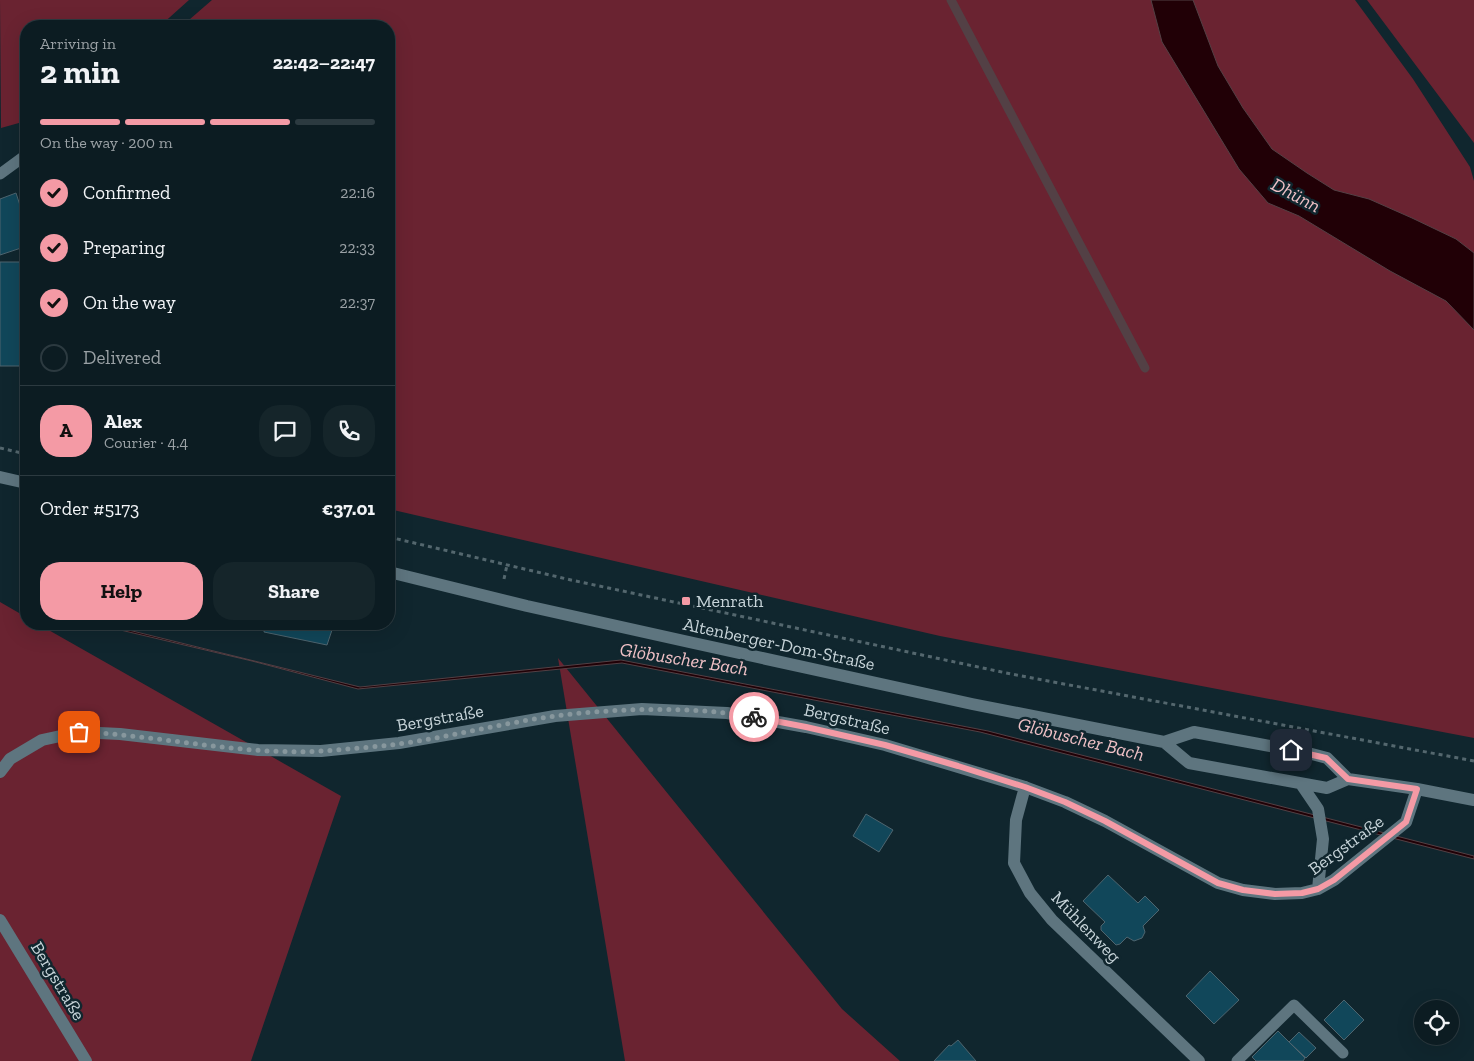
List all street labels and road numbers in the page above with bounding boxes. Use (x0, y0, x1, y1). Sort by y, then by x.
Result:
street label: Altenberger-Dom-Straße (681, 613, 877, 675)
street label: Bergstraße (802, 698, 892, 740)
street label: Bergstraße (395, 700, 485, 736)
street label: Bergstraße (1304, 810, 1388, 880)
street label: Mühlenweg (1047, 887, 1126, 967)
street label: Bergstraße (26, 938, 90, 1024)

